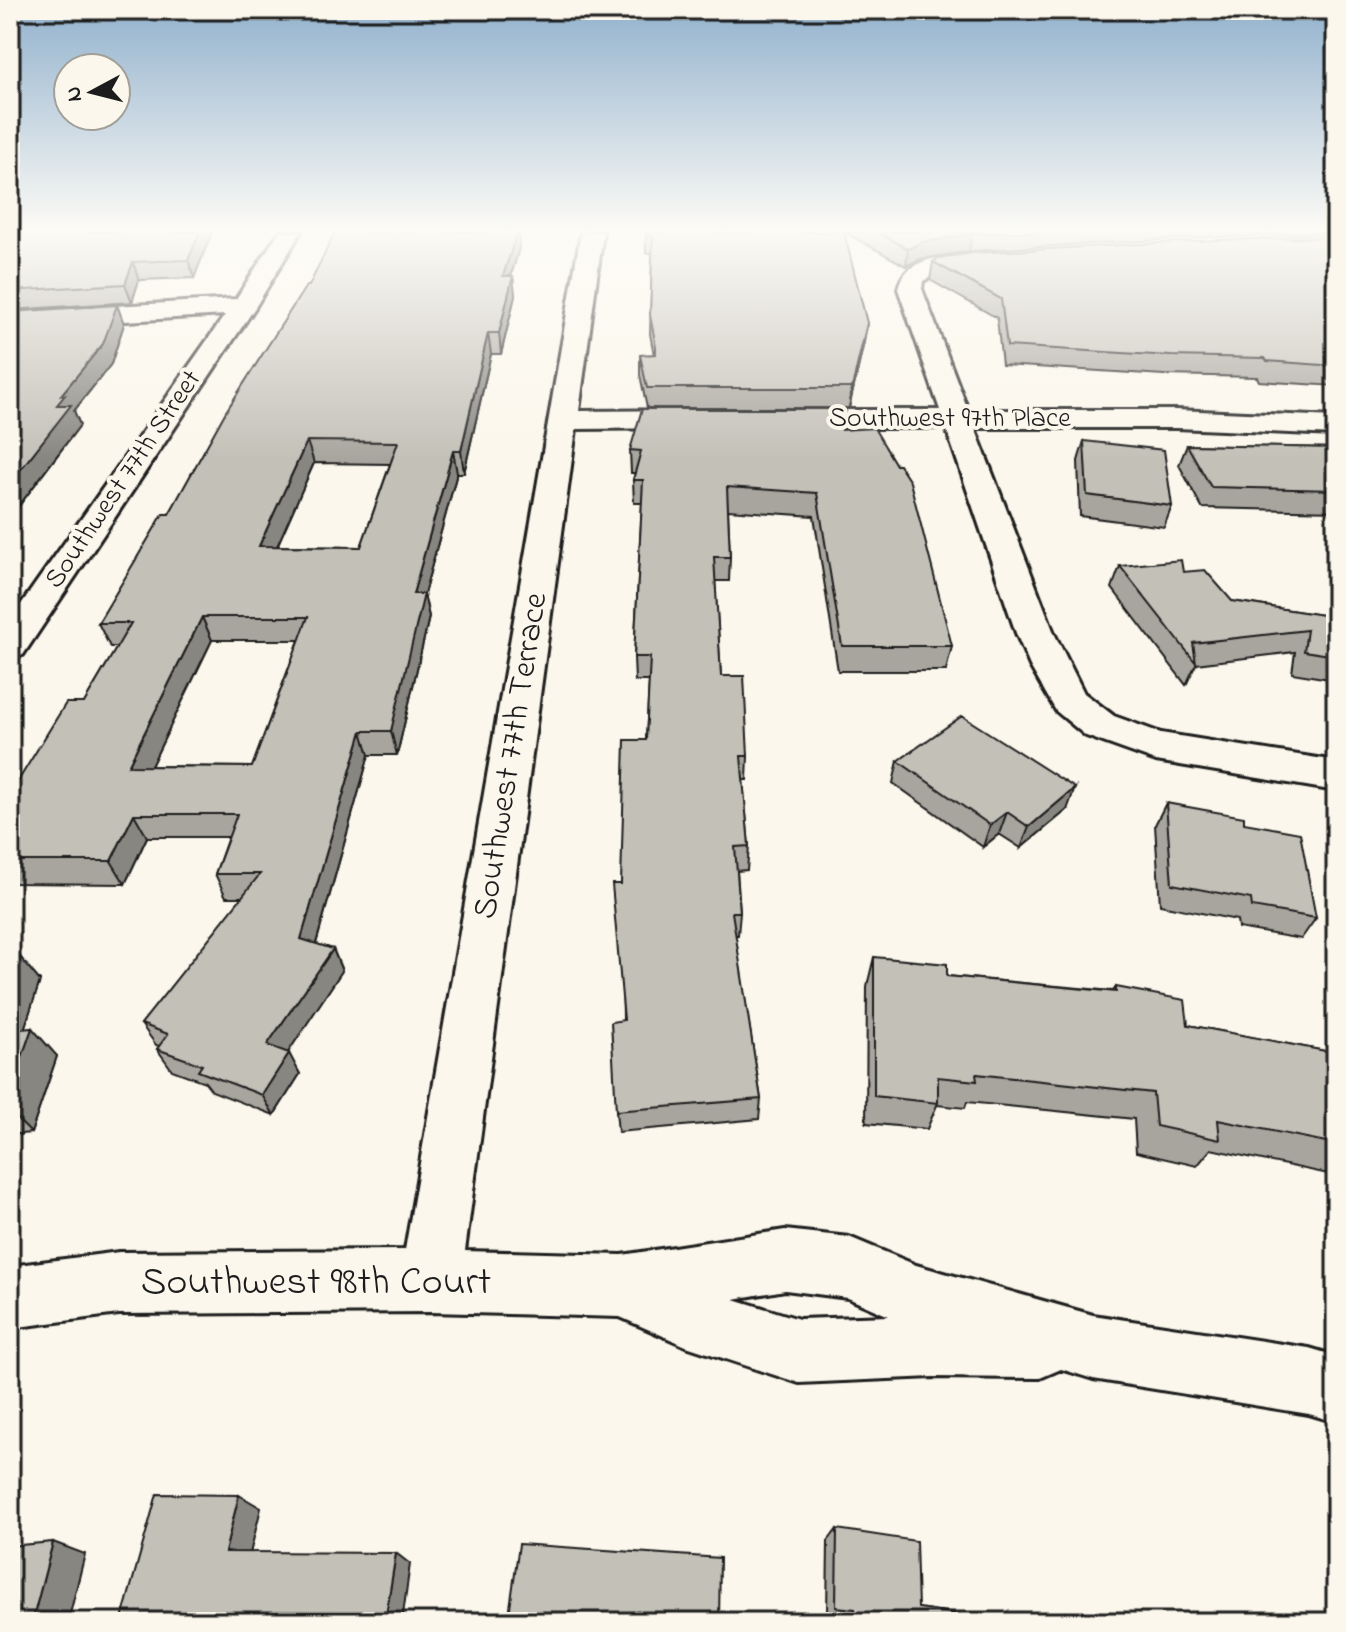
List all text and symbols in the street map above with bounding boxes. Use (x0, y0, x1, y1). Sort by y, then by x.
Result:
north arrow (52, 52, 132, 132)
text: N (58, 85, 92, 103)
street label: Southwest 77th Street (35, 362, 213, 598)
street label: Southwest 97th Place (829, 399, 1071, 440)
street label: Southwest 77th Terrace (462, 588, 563, 923)
street label: Southwest 98th Court (141, 1254, 491, 1313)

